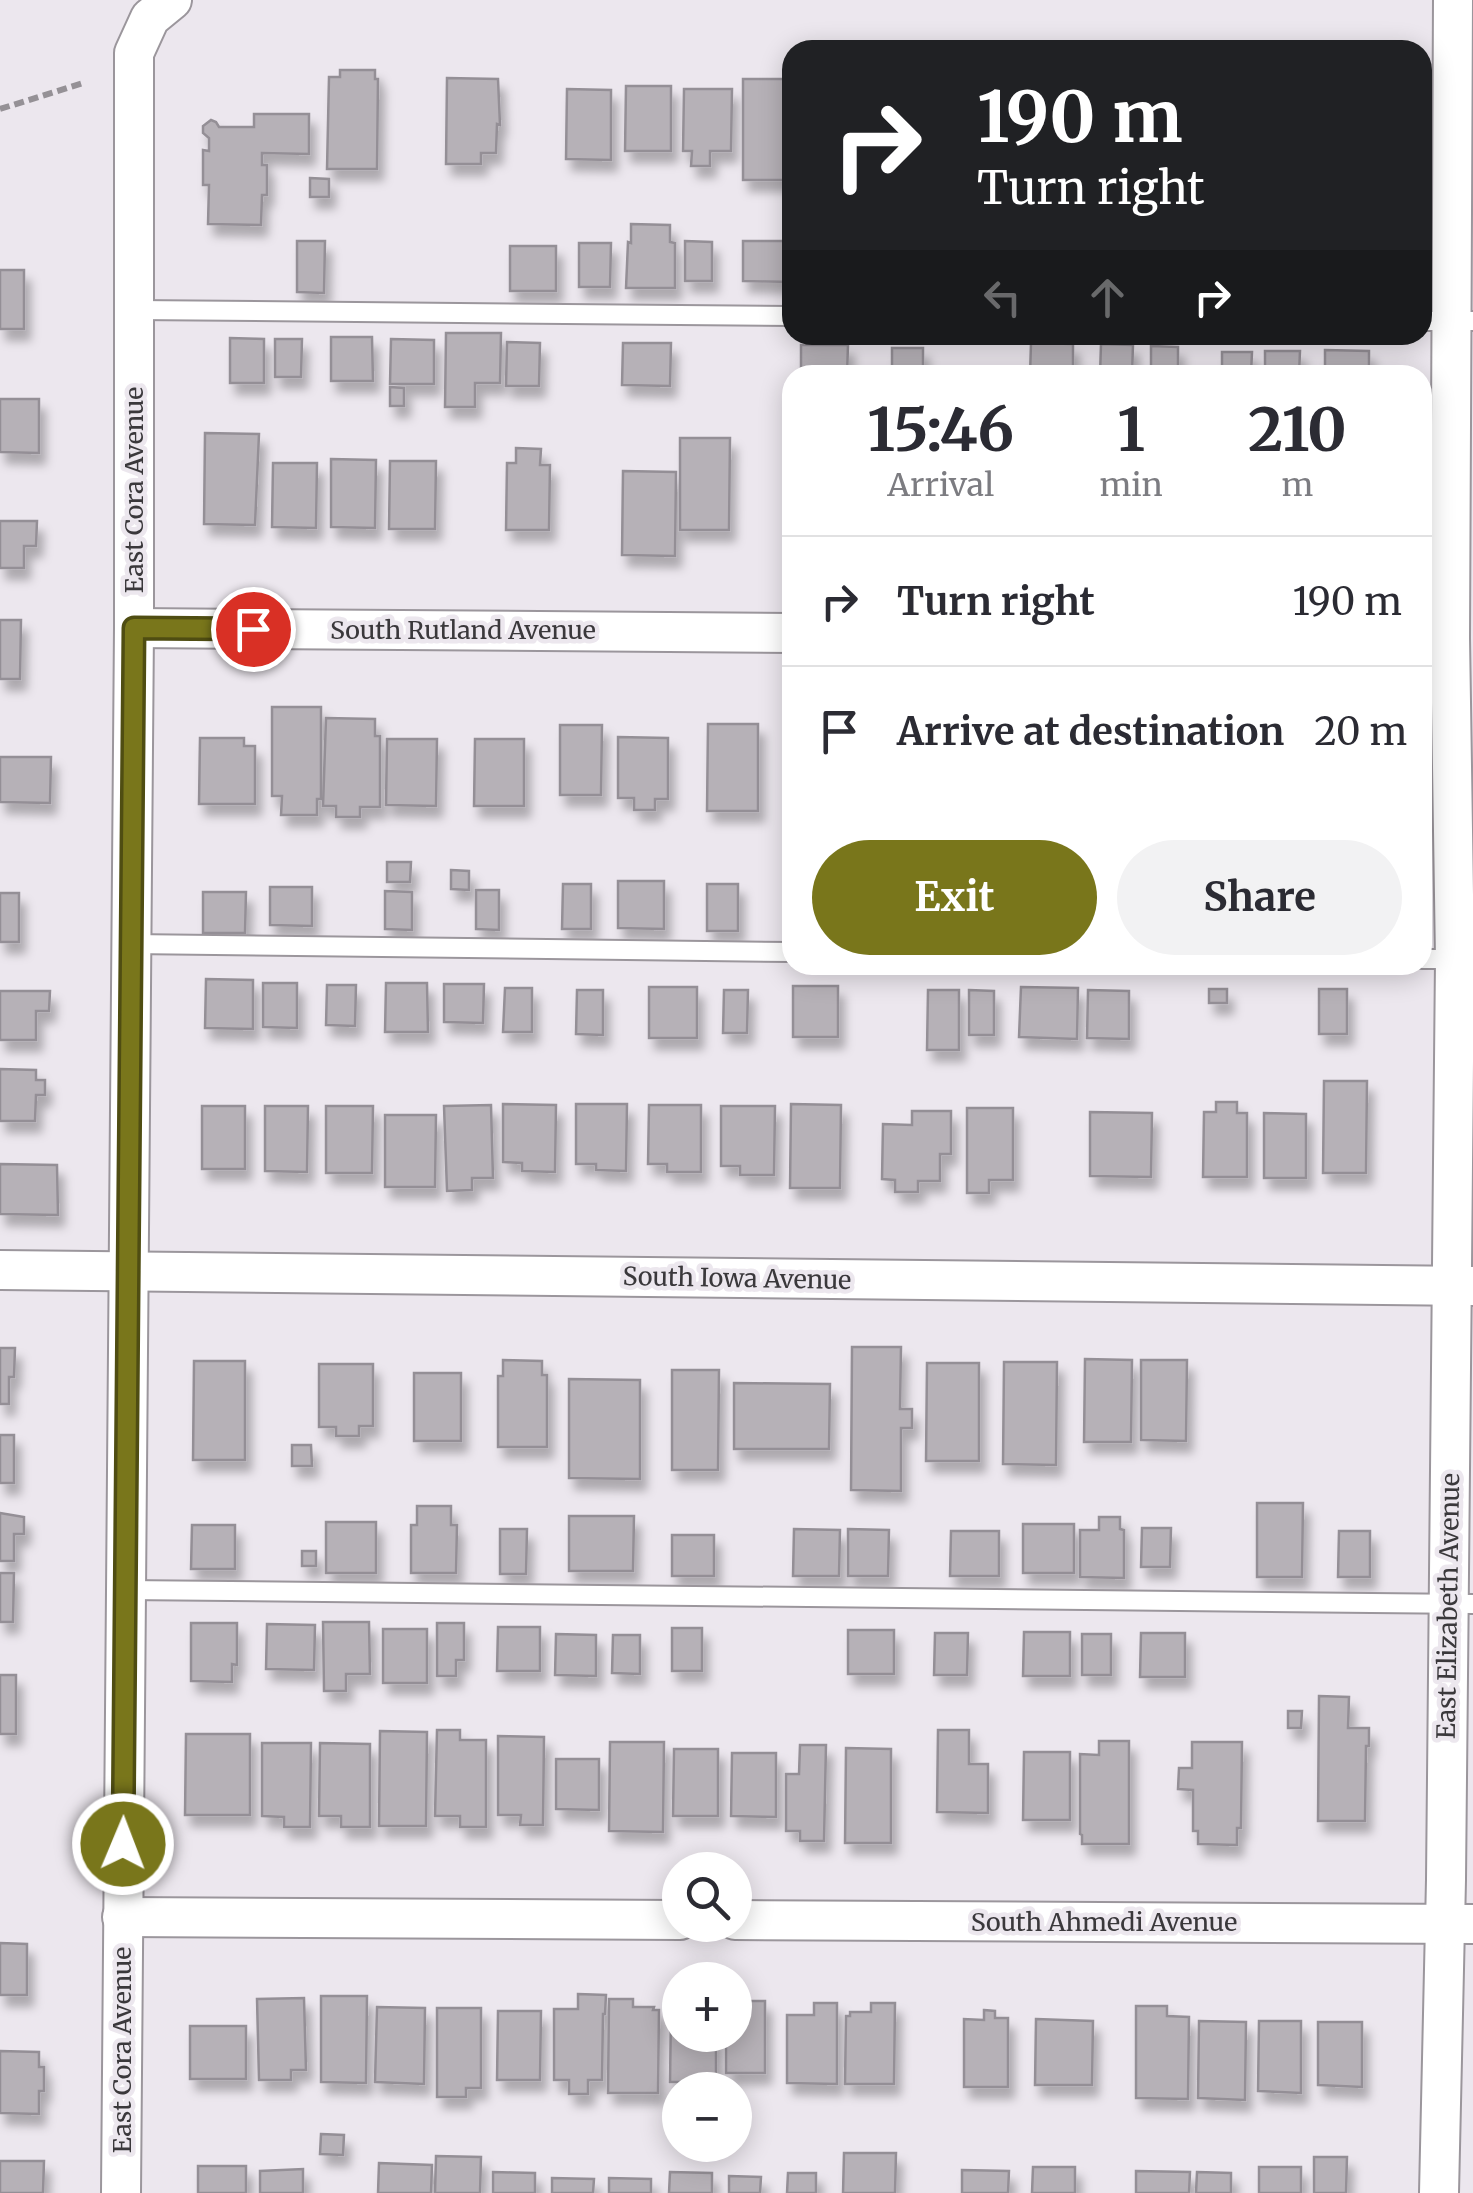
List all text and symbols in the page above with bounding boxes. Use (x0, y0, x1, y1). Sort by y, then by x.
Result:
text: 190 m (977, 73, 1183, 161)
icon: right (812, 80, 942, 210)
text: Turn right (977, 160, 1205, 216)
icon: left (975, 270, 1030, 325)
icon: ahead (1080, 270, 1135, 325)
icon: right (1185, 270, 1240, 325)
street label: East Cora Avenue (118, 387, 150, 593)
text: 15:46 (867, 392, 1014, 467)
text: 1 (1117, 392, 1145, 467)
text: 210 (1248, 392, 1347, 467)
text: Arrival (887, 465, 994, 505)
text: min (1099, 465, 1163, 505)
text: m (1281, 465, 1313, 505)
icon: right (812, 574, 867, 629)
text: Turn right (897, 578, 1095, 625)
text: 190 m (1292, 578, 1402, 625)
pin (211, 587, 296, 672)
icon: arrive (226, 602, 281, 657)
street label: South Rutland Avenue (330, 614, 596, 646)
icon: arrive (812, 704, 867, 759)
text: Arrive at destination (897, 708, 1284, 755)
text: 20 m (1314, 708, 1407, 755)
button: Exit (812, 840, 1097, 955)
button: Share (1117, 840, 1402, 955)
street label: South Iowa Avenue (622, 1260, 852, 1296)
street label: East Elizabeth Avenue (1430, 1473, 1466, 1739)
position arrow (71, 1792, 175, 1896)
map controls (662, 1852, 752, 2162)
button: search (662, 1852, 752, 1942)
street label: South Ahmedi Avenue (971, 1906, 1237, 1938)
street label: East Cora Avenue (106, 1947, 138, 2153)
button: + (662, 1962, 752, 2052)
button: − (662, 2072, 752, 2162)

